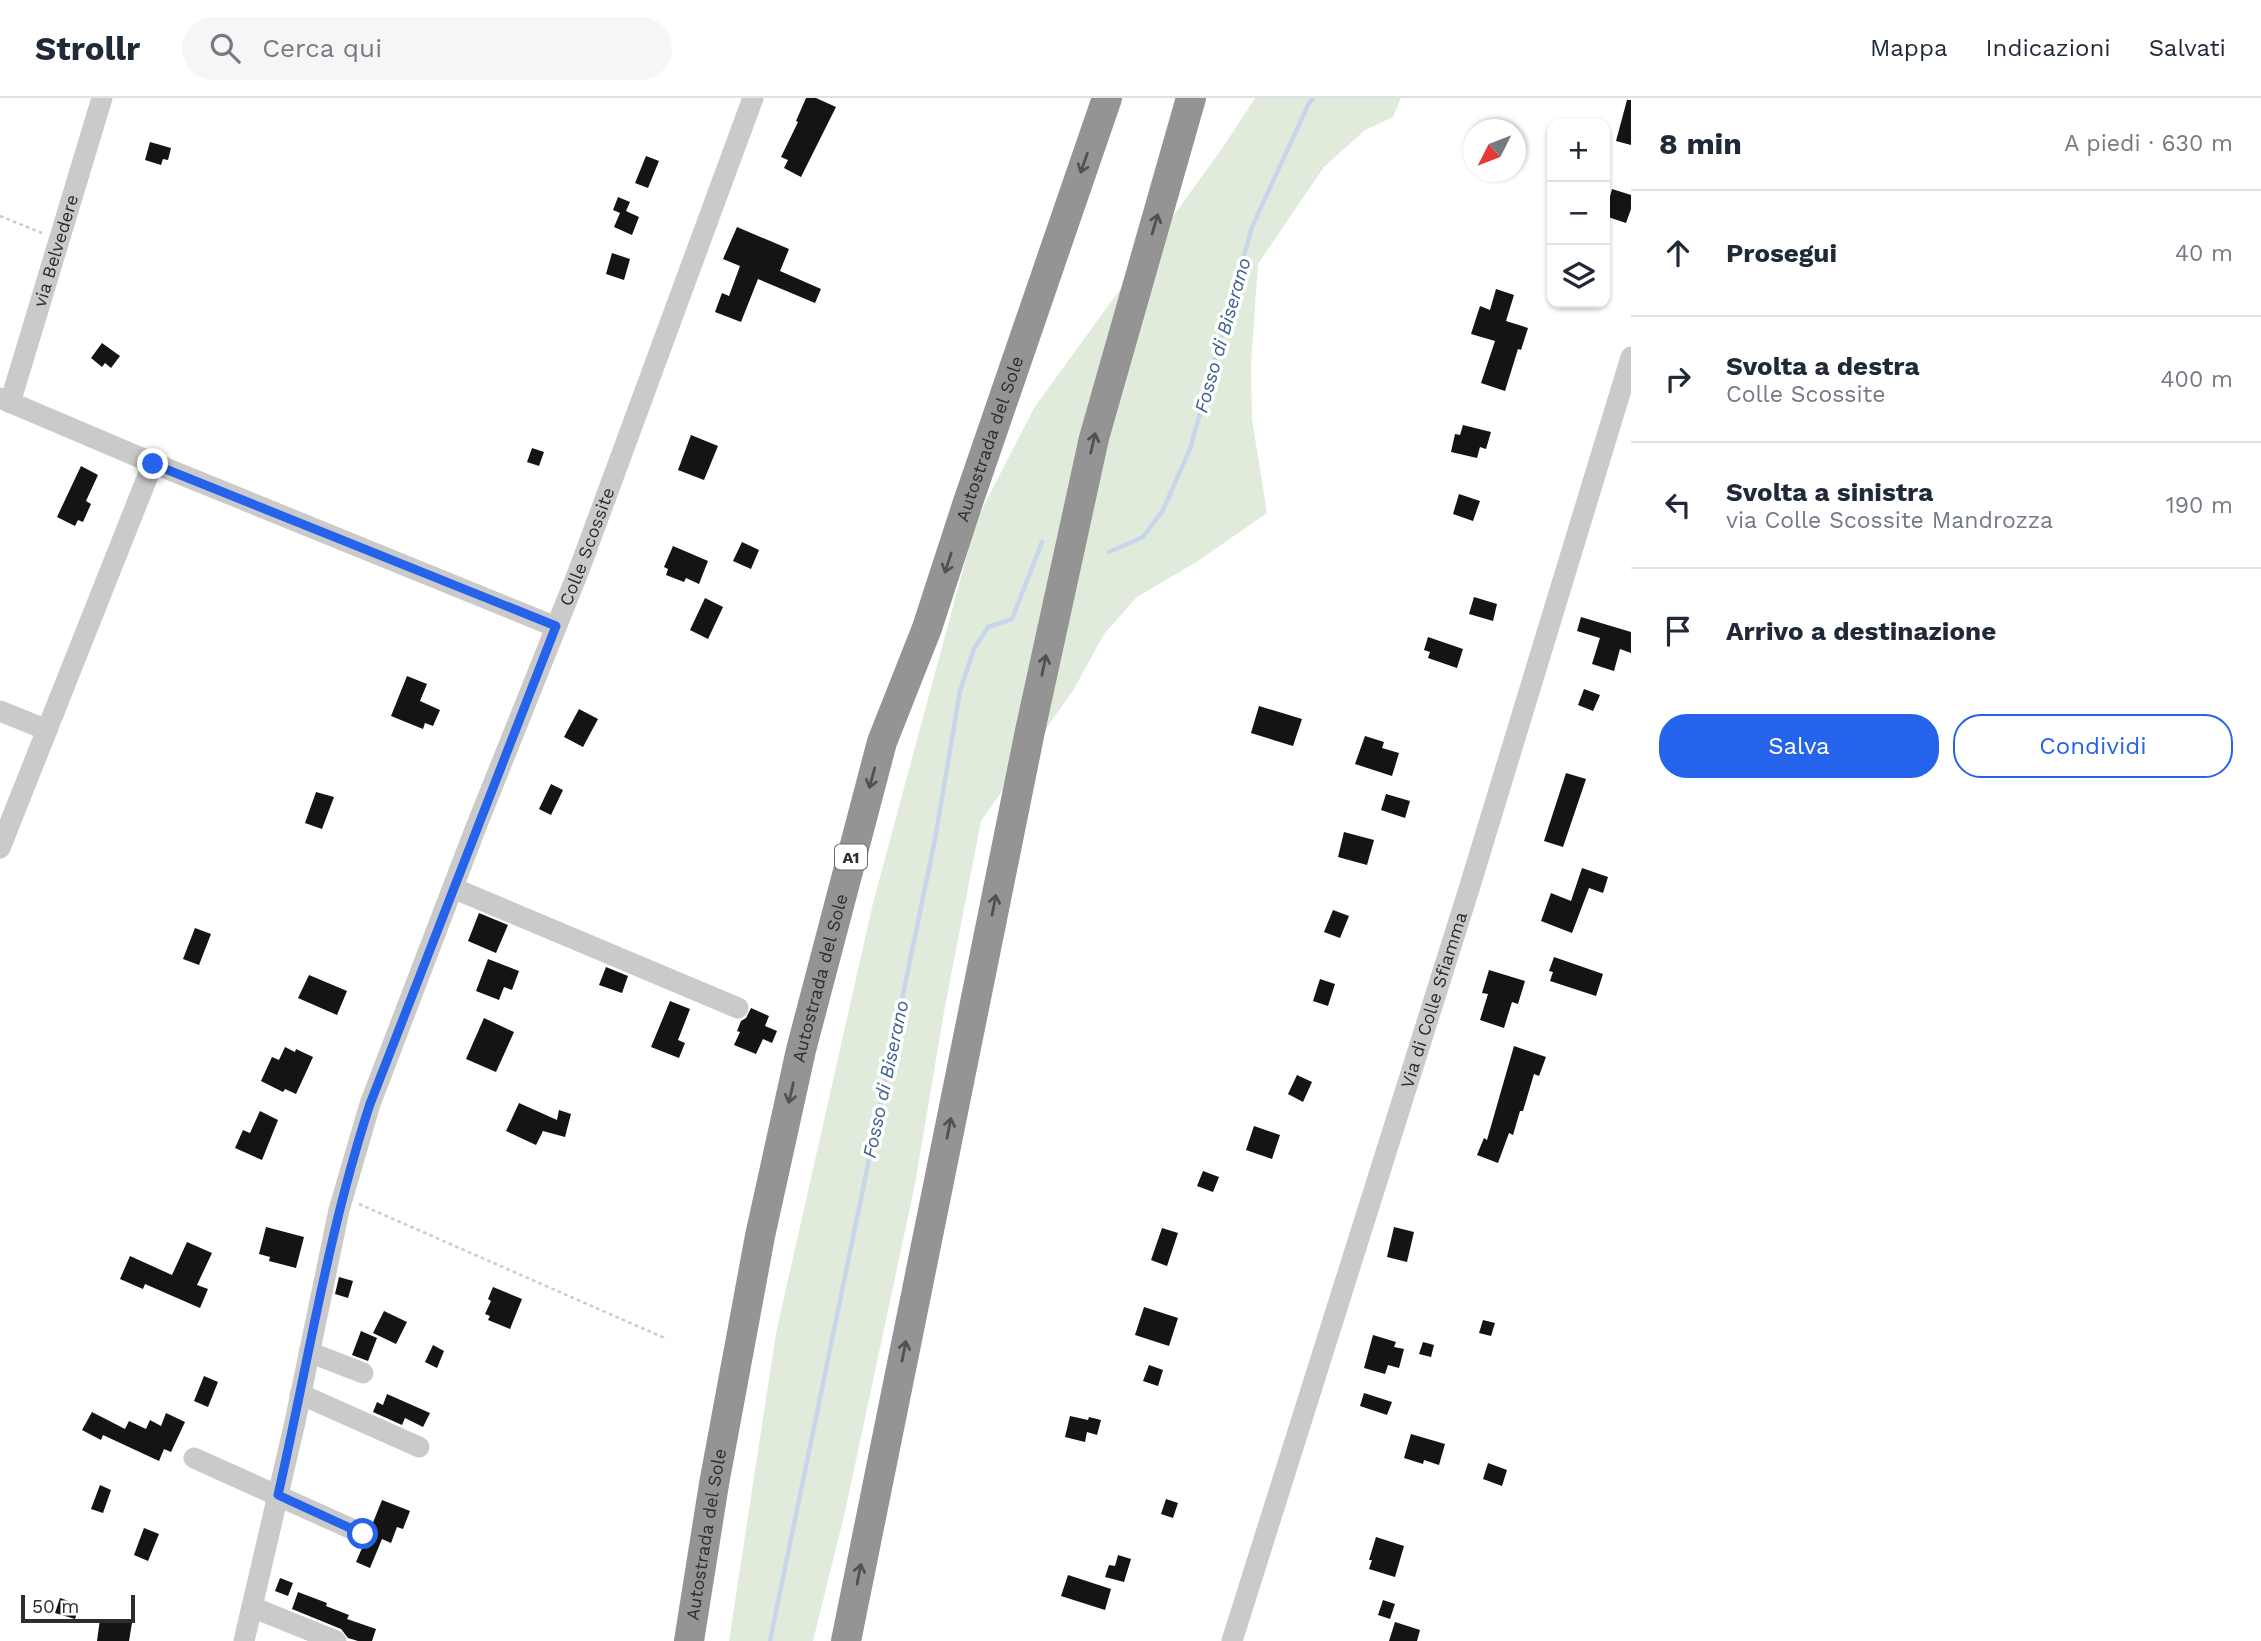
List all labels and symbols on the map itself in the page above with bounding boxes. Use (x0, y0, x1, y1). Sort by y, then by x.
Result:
north arrow (1463, 119, 1526, 182)
one-way arrow (1077, 151, 1090, 173)
street label: via Belvedere (29, 192, 82, 309)
one-way arrow (1149, 213, 1162, 235)
water label: Fosso di Biserano (1189, 255, 1256, 415)
street label: Autostrada del Sole (951, 353, 1027, 524)
one-way arrow (1087, 432, 1100, 455)
route end (137, 448, 168, 479)
street label: Colle Scossite (555, 484, 619, 609)
one-way arrow (941, 552, 953, 574)
one-way arrow (1038, 654, 1052, 677)
one-way arrow (865, 766, 878, 789)
road number: A1 (835, 844, 867, 870)
street label: Autostrada del Sole (788, 891, 852, 1064)
one-way arrow (988, 894, 1002, 917)
street label: Via di Colle Sfiamma (1396, 909, 1471, 1091)
water label: Fosso di Biserano (858, 998, 913, 1160)
one-way arrow (784, 1081, 798, 1104)
one-way arrow (943, 1117, 957, 1140)
one-way arrow (898, 1340, 912, 1363)
street label: Autostrada del Sole (681, 1447, 730, 1622)
route start (347, 1518, 378, 1549)
one-way arrow (853, 1563, 867, 1586)
scale bar (21, 1592, 135, 1624)

